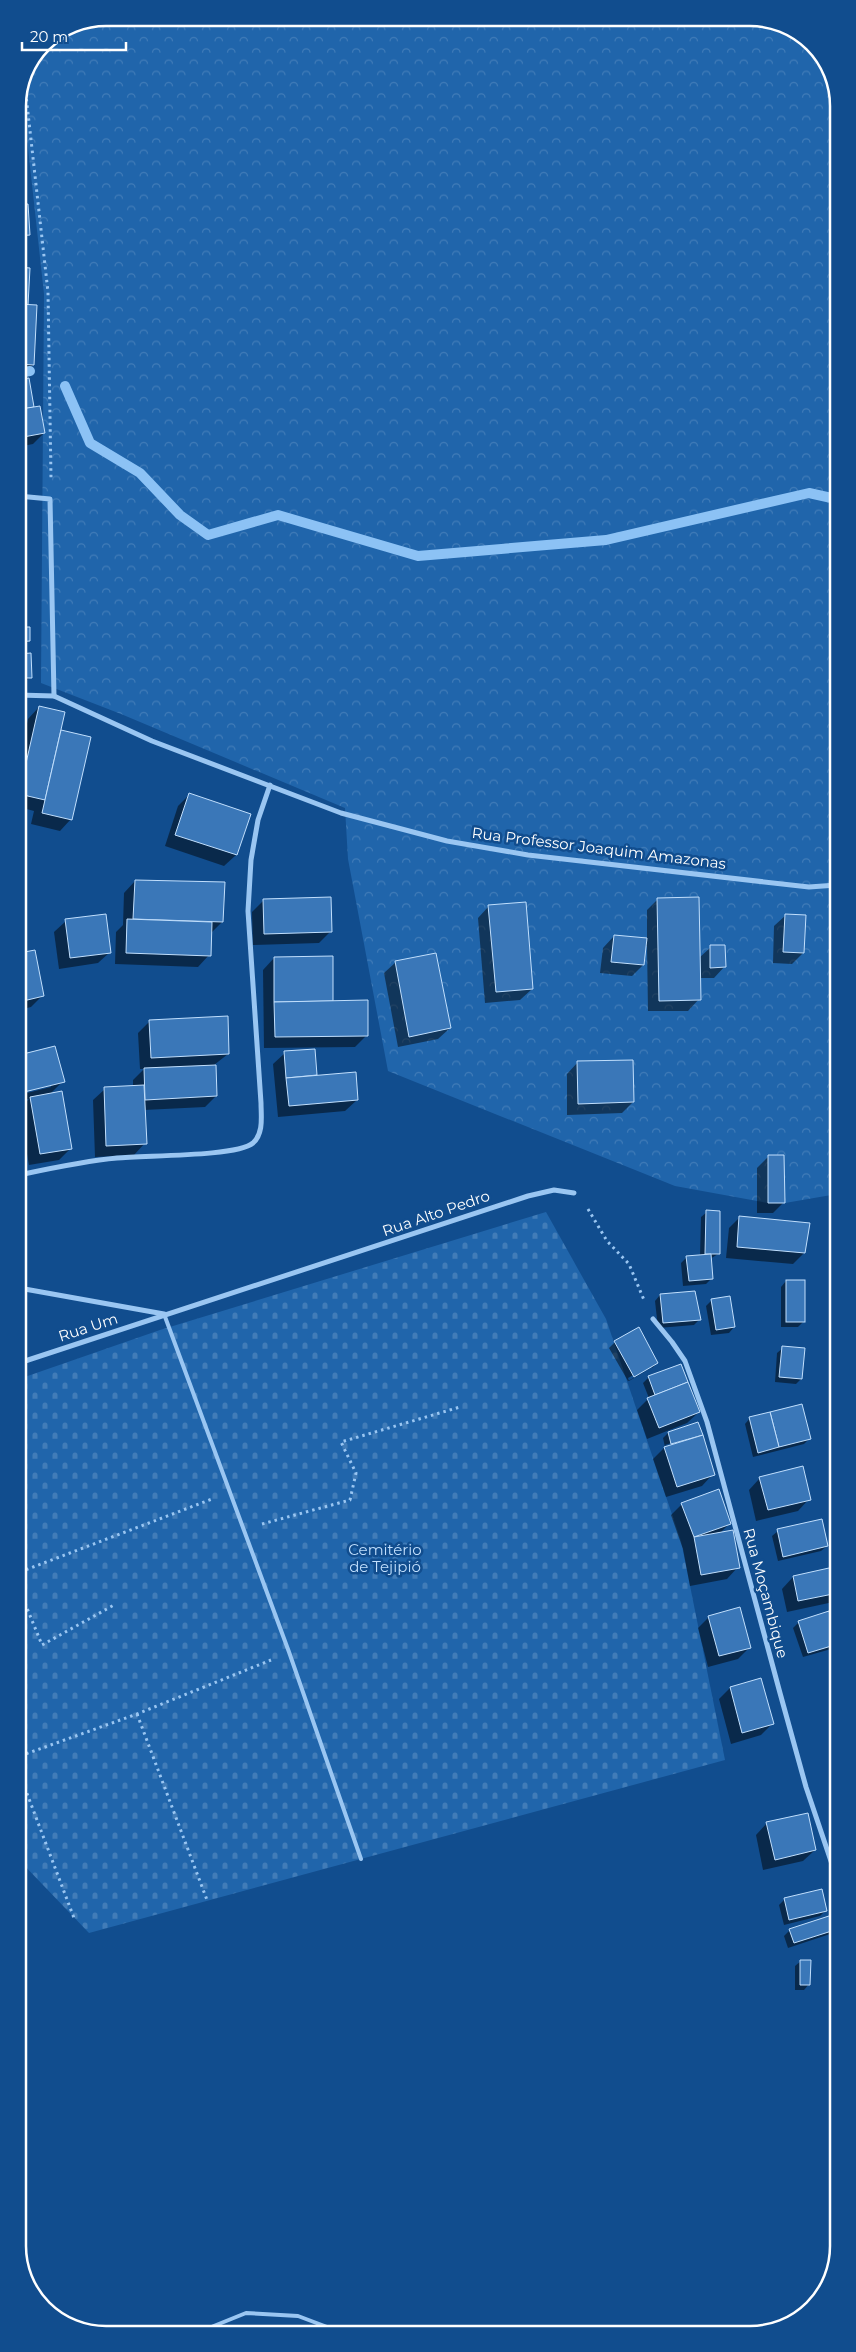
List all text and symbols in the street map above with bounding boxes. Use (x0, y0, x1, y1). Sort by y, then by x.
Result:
scale bar (22, 20, 126, 52)
text: 20 m (30, 27, 68, 46)
street label: Rua Professor Joaquim Amazonas (471, 823, 727, 873)
street label: Rua Alto Pedro (380, 1186, 492, 1240)
street label: Rua Um (56, 1308, 120, 1346)
street label: Rua Moçambique (739, 1526, 793, 1660)
park label: Cemitério de Tejipió (348, 1540, 422, 1576)

